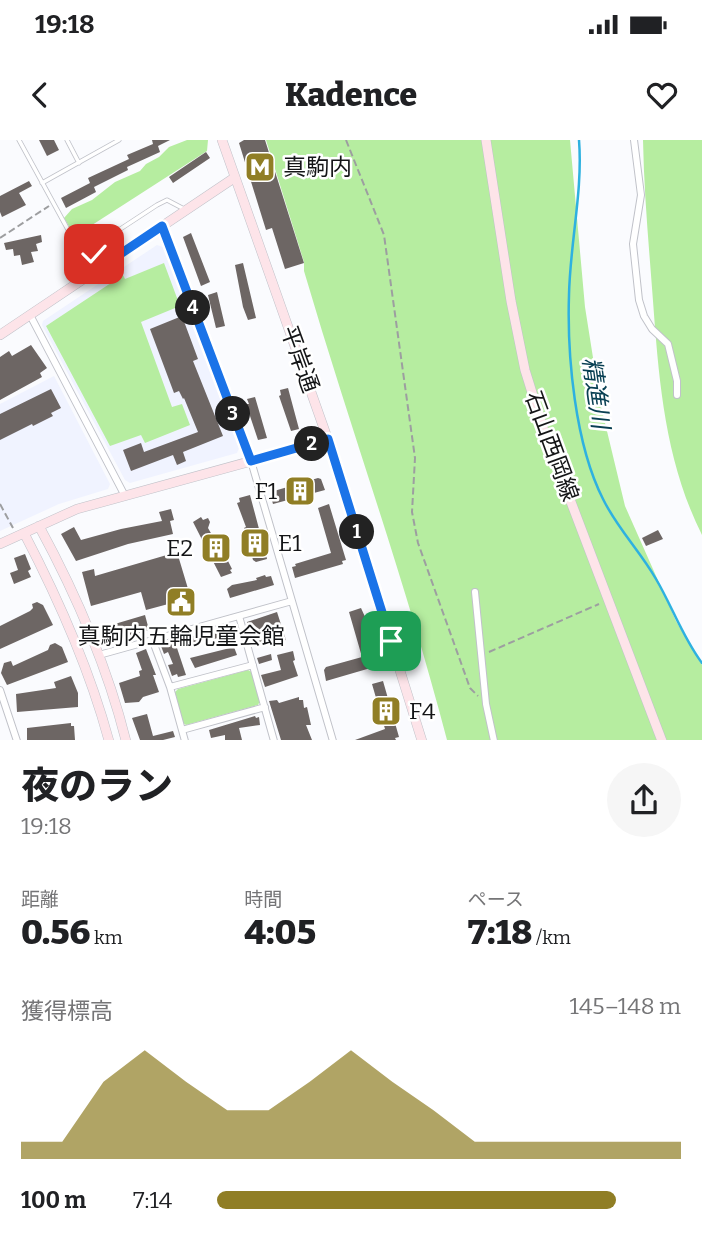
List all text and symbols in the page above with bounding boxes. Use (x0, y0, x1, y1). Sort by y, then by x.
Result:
text: 19:18 (35, 9, 95, 40)
icon: back (21, 76, 59, 114)
text: Kadence (285, 76, 417, 114)
icon: heart (643, 76, 681, 114)
metro station icon: 真駒内 (243, 150, 277, 184)
place label: 真駒内 (283, 153, 352, 181)
pin (64, 224, 124, 284)
icon: check (75, 235, 113, 273)
pin: 4 (176, 290, 210, 326)
text: 4 (187, 296, 198, 319)
street label: 平岸通 (275, 322, 325, 396)
water label: 精進川 (577, 355, 615, 434)
street label: 石山西岡線 (519, 387, 585, 505)
pin: 3 (216, 396, 250, 432)
text: 3 (227, 402, 238, 425)
pin: 2 (294, 426, 330, 462)
text: 2 (306, 432, 317, 455)
building icon: F1 (283, 474, 317, 508)
place label: F1 (255, 477, 278, 505)
pin: 1 (340, 514, 374, 550)
text: 1 (352, 520, 361, 543)
building icon: E1 (238, 526, 272, 560)
place label: E1 (278, 529, 302, 557)
building icon: E2 (199, 531, 233, 565)
place label: E2 (166, 534, 193, 562)
public building icon: 真駒内五輪児童会館 (164, 585, 198, 619)
pin (361, 611, 421, 671)
place label: 真駒内五輪児童会館 (78, 622, 285, 650)
icon: arrive (372, 622, 410, 660)
building icon: F4 (369, 694, 403, 728)
place label: F4 (409, 697, 436, 725)
text: 夜のラン (21, 763, 173, 809)
button: share (607, 763, 681, 837)
text: 19:18 (21, 812, 72, 840)
text: 距離 (21, 888, 59, 911)
text: 時間 (244, 888, 282, 911)
text: ペース (468, 888, 524, 911)
text: 0.56 (21, 911, 90, 953)
text: 4:05 (244, 911, 316, 953)
text: 7:18 (468, 911, 532, 953)
text: km (90, 926, 123, 949)
text: /km (532, 926, 571, 949)
text: 145–148 m (570, 992, 681, 1020)
text: 獲得標高 (21, 997, 113, 1025)
text: 100 m (21, 1186, 86, 1214)
text: 7:14 (133, 1186, 172, 1214)

